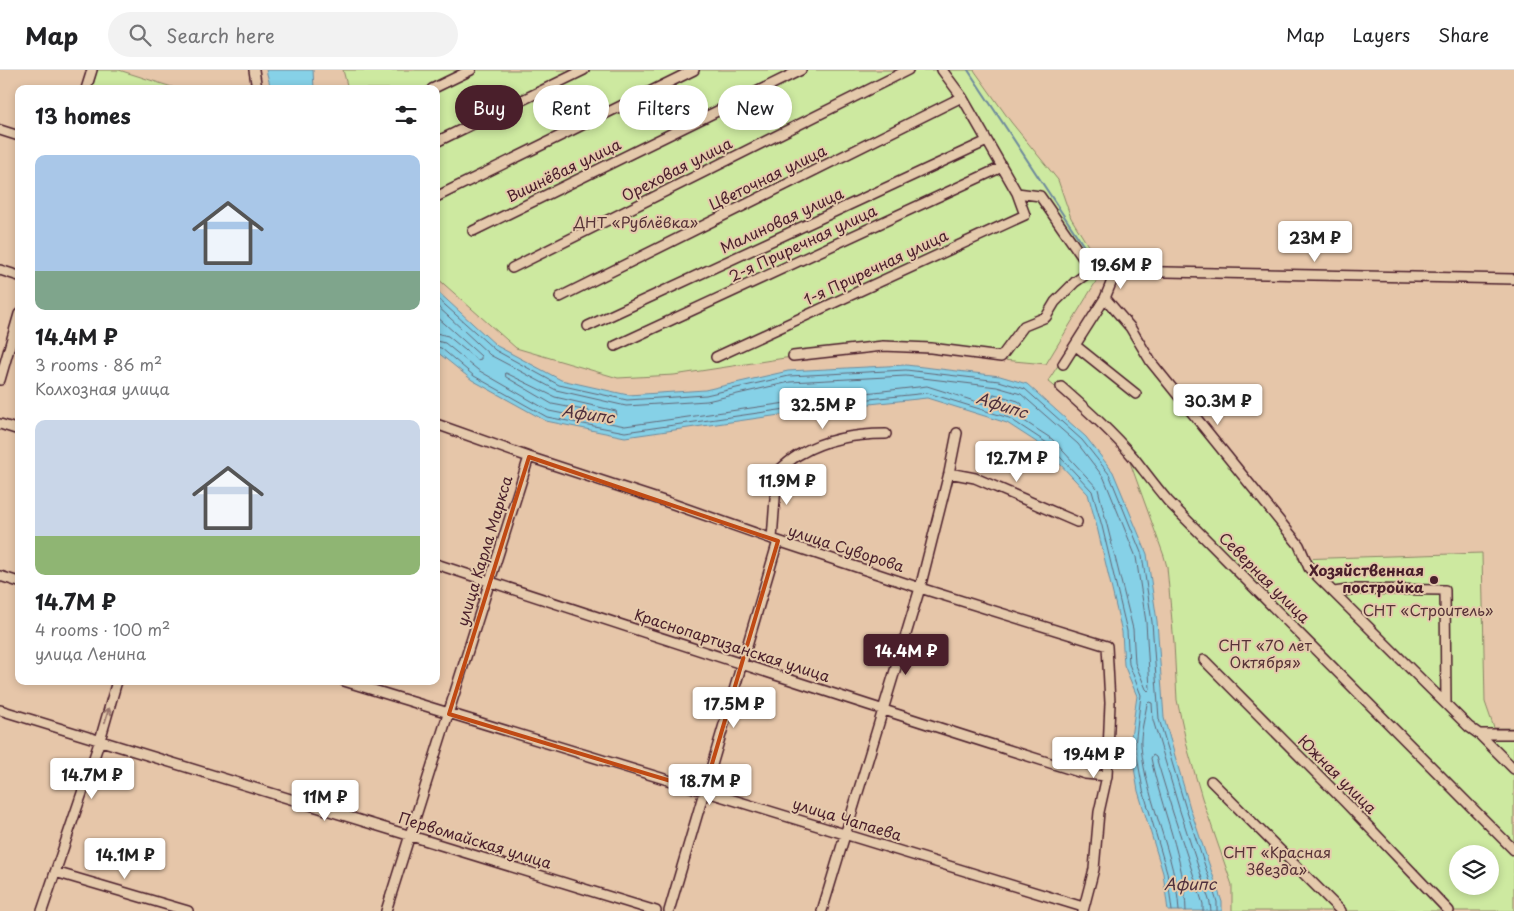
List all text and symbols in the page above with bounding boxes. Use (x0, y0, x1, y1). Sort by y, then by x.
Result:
search box (108, 12, 458, 57)
text: Map (25, 17, 78, 53)
icon: search (126, 21, 154, 49)
text: Search here (166, 21, 275, 49)
text: Map (1286, 21, 1325, 48)
text: Layers (1353, 21, 1410, 48)
text: Share (1438, 21, 1489, 48)
chip: Buy (455, 85, 523, 130)
chip: Rent (533, 85, 609, 130)
chip: Filters (619, 85, 708, 130)
chip: New (718, 85, 792, 130)
text: 13 homes (35, 99, 131, 131)
icon: filters (392, 101, 420, 129)
street label: Ореховая улица (617, 131, 736, 206)
street label: Вишнёвая улица (502, 132, 625, 207)
street label: Цветочная улица (705, 138, 830, 215)
street label: Малиновая улица (716, 181, 847, 258)
icon: home (183, 188, 273, 278)
street label: 2-я Приречная улица (725, 198, 881, 287)
park label: ДНТ «Рублёвка» (573, 210, 699, 233)
pin: 23M ₽ (1280, 220, 1350, 263)
street label: 1-я Приречная улица (799, 223, 952, 310)
text: 23M ₽ (1289, 225, 1341, 249)
pin: 19.6M ₽ (1075, 248, 1167, 290)
text: 19.6M ₽ (1090, 252, 1152, 276)
text: 14.4M ₽ (35, 320, 118, 352)
text: 3 rooms · 86 m² (35, 352, 162, 376)
text: Колхозная улица (35, 376, 169, 400)
pin: 30.3M ₽ (1172, 384, 1264, 426)
water label: Афипс (974, 385, 1032, 424)
pin: 32.5M ₽ (777, 388, 869, 430)
text: 30.3M ₽ (1184, 388, 1252, 412)
text: 32.5M ₽ (790, 392, 856, 416)
water label: Афипс (561, 398, 617, 429)
pin: 12.7M ₽ (971, 440, 1063, 483)
text: 12.7M ₽ (986, 445, 1048, 469)
icon: home (183, 453, 273, 543)
pin: 11.9M ₽ (741, 464, 833, 506)
text: 11.9M ₽ (758, 468, 816, 492)
street label: улица Карла Маркса (450, 472, 518, 629)
street label: улица Суворова (785, 518, 908, 577)
street label: Северная улица (1214, 526, 1316, 628)
place label: Хозяйственная постройка (1309, 558, 1424, 598)
marker: Хозяйственная постройка (1428, 574, 1440, 586)
text: 14.7M ₽ (35, 585, 116, 617)
park label: СНТ «Строитель» (1363, 598, 1494, 621)
street label: Краснопартизанская улица (632, 602, 834, 687)
text: 4 rooms · 100 m² (35, 617, 170, 641)
park label: СНТ «70 лет Октября» (1218, 633, 1313, 673)
pin: 14.4M ₽ (860, 634, 952, 676)
text: 14.4M ₽ (874, 638, 938, 662)
text: улица Ленина (35, 641, 146, 665)
pin: 17.5M ₽ (688, 686, 780, 729)
text: 17.5M ₽ (704, 691, 764, 715)
one-way arrow (103, 708, 113, 724)
street label: Южная улица (1293, 729, 1383, 819)
pin: 19.4M ₽ (1048, 736, 1140, 779)
text: 19.4M ₽ (1063, 741, 1125, 765)
pin: 14.7M ₽ (46, 758, 138, 800)
text: 14.7M ₽ (61, 762, 123, 786)
pin: 18.7M ₽ (664, 764, 756, 806)
text: 18.7M ₽ (680, 768, 740, 792)
pin: 11M ₽ (290, 780, 360, 822)
text: 11M ₽ (303, 784, 347, 808)
street label: улица Чапаева (790, 791, 906, 846)
street label: Первомайская улица (396, 805, 555, 874)
pin: 14.1M ₽ (79, 838, 171, 880)
park label: СНТ «Красная Звезда» (1223, 840, 1331, 880)
text: 14.1M ₽ (95, 842, 155, 866)
map controls (1449, 845, 1499, 895)
button: layers (1449, 845, 1499, 895)
water label: Афипс (1164, 871, 1218, 895)

